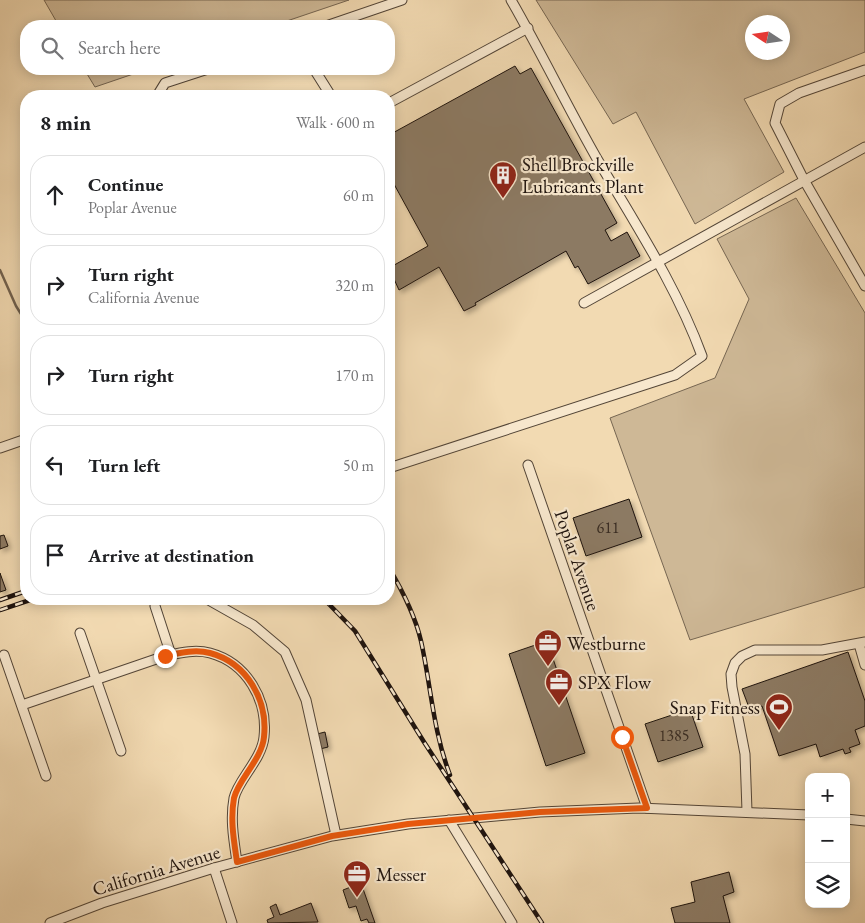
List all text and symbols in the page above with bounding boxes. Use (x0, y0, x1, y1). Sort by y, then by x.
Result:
north arrow (745, 15, 790, 60)
search box (20, 20, 395, 75)
icon: search (38, 34, 66, 62)
text: Search here (78, 35, 160, 60)
text: 8 min (40, 109, 91, 136)
text: Walk · 600 m (296, 112, 375, 133)
place label: Shell Brockville Lubricants Plant (522, 152, 644, 199)
building icon: Shell Brockville Lubricants Plant (488, 160, 518, 199)
text: Continue (88, 172, 163, 197)
icon: ahead (41, 181, 69, 209)
text: 60 m (343, 185, 374, 206)
text: Poplar Avenue (88, 197, 177, 218)
text: Turn right (88, 262, 174, 287)
icon: right (41, 271, 69, 299)
text: 320 m (335, 275, 374, 296)
text: California Avenue (88, 287, 199, 308)
icon: right (41, 361, 69, 389)
text: Turn right (88, 363, 174, 388)
text: 170 m (335, 365, 374, 386)
icon: left (41, 451, 69, 479)
text: Turn left (88, 453, 160, 478)
text: 50 m (343, 455, 374, 476)
street label: Poplar Avenue (549, 506, 606, 614)
house number: 611 (596, 517, 620, 538)
icon: arrive (41, 541, 69, 569)
text: Arrive at destination (88, 543, 254, 568)
office icon: Westburne (533, 628, 563, 667)
place label: Westburne (567, 631, 646, 656)
route end (154, 645, 177, 668)
office icon: SPX Flow (544, 667, 574, 706)
place label: SPX Flow (578, 670, 652, 695)
sports icon: Snap Fitness (764, 692, 794, 731)
place label: Snap Fitness (670, 695, 760, 720)
house number: 1385 (659, 725, 689, 746)
route start (611, 726, 634, 749)
map controls (805, 773, 850, 908)
button: + (805, 773, 850, 818)
button: − (805, 818, 850, 863)
street label: California Avenue (89, 839, 223, 902)
office icon: Messer (342, 859, 372, 898)
place label: Messer (376, 862, 427, 887)
button: layers (805, 863, 850, 908)

